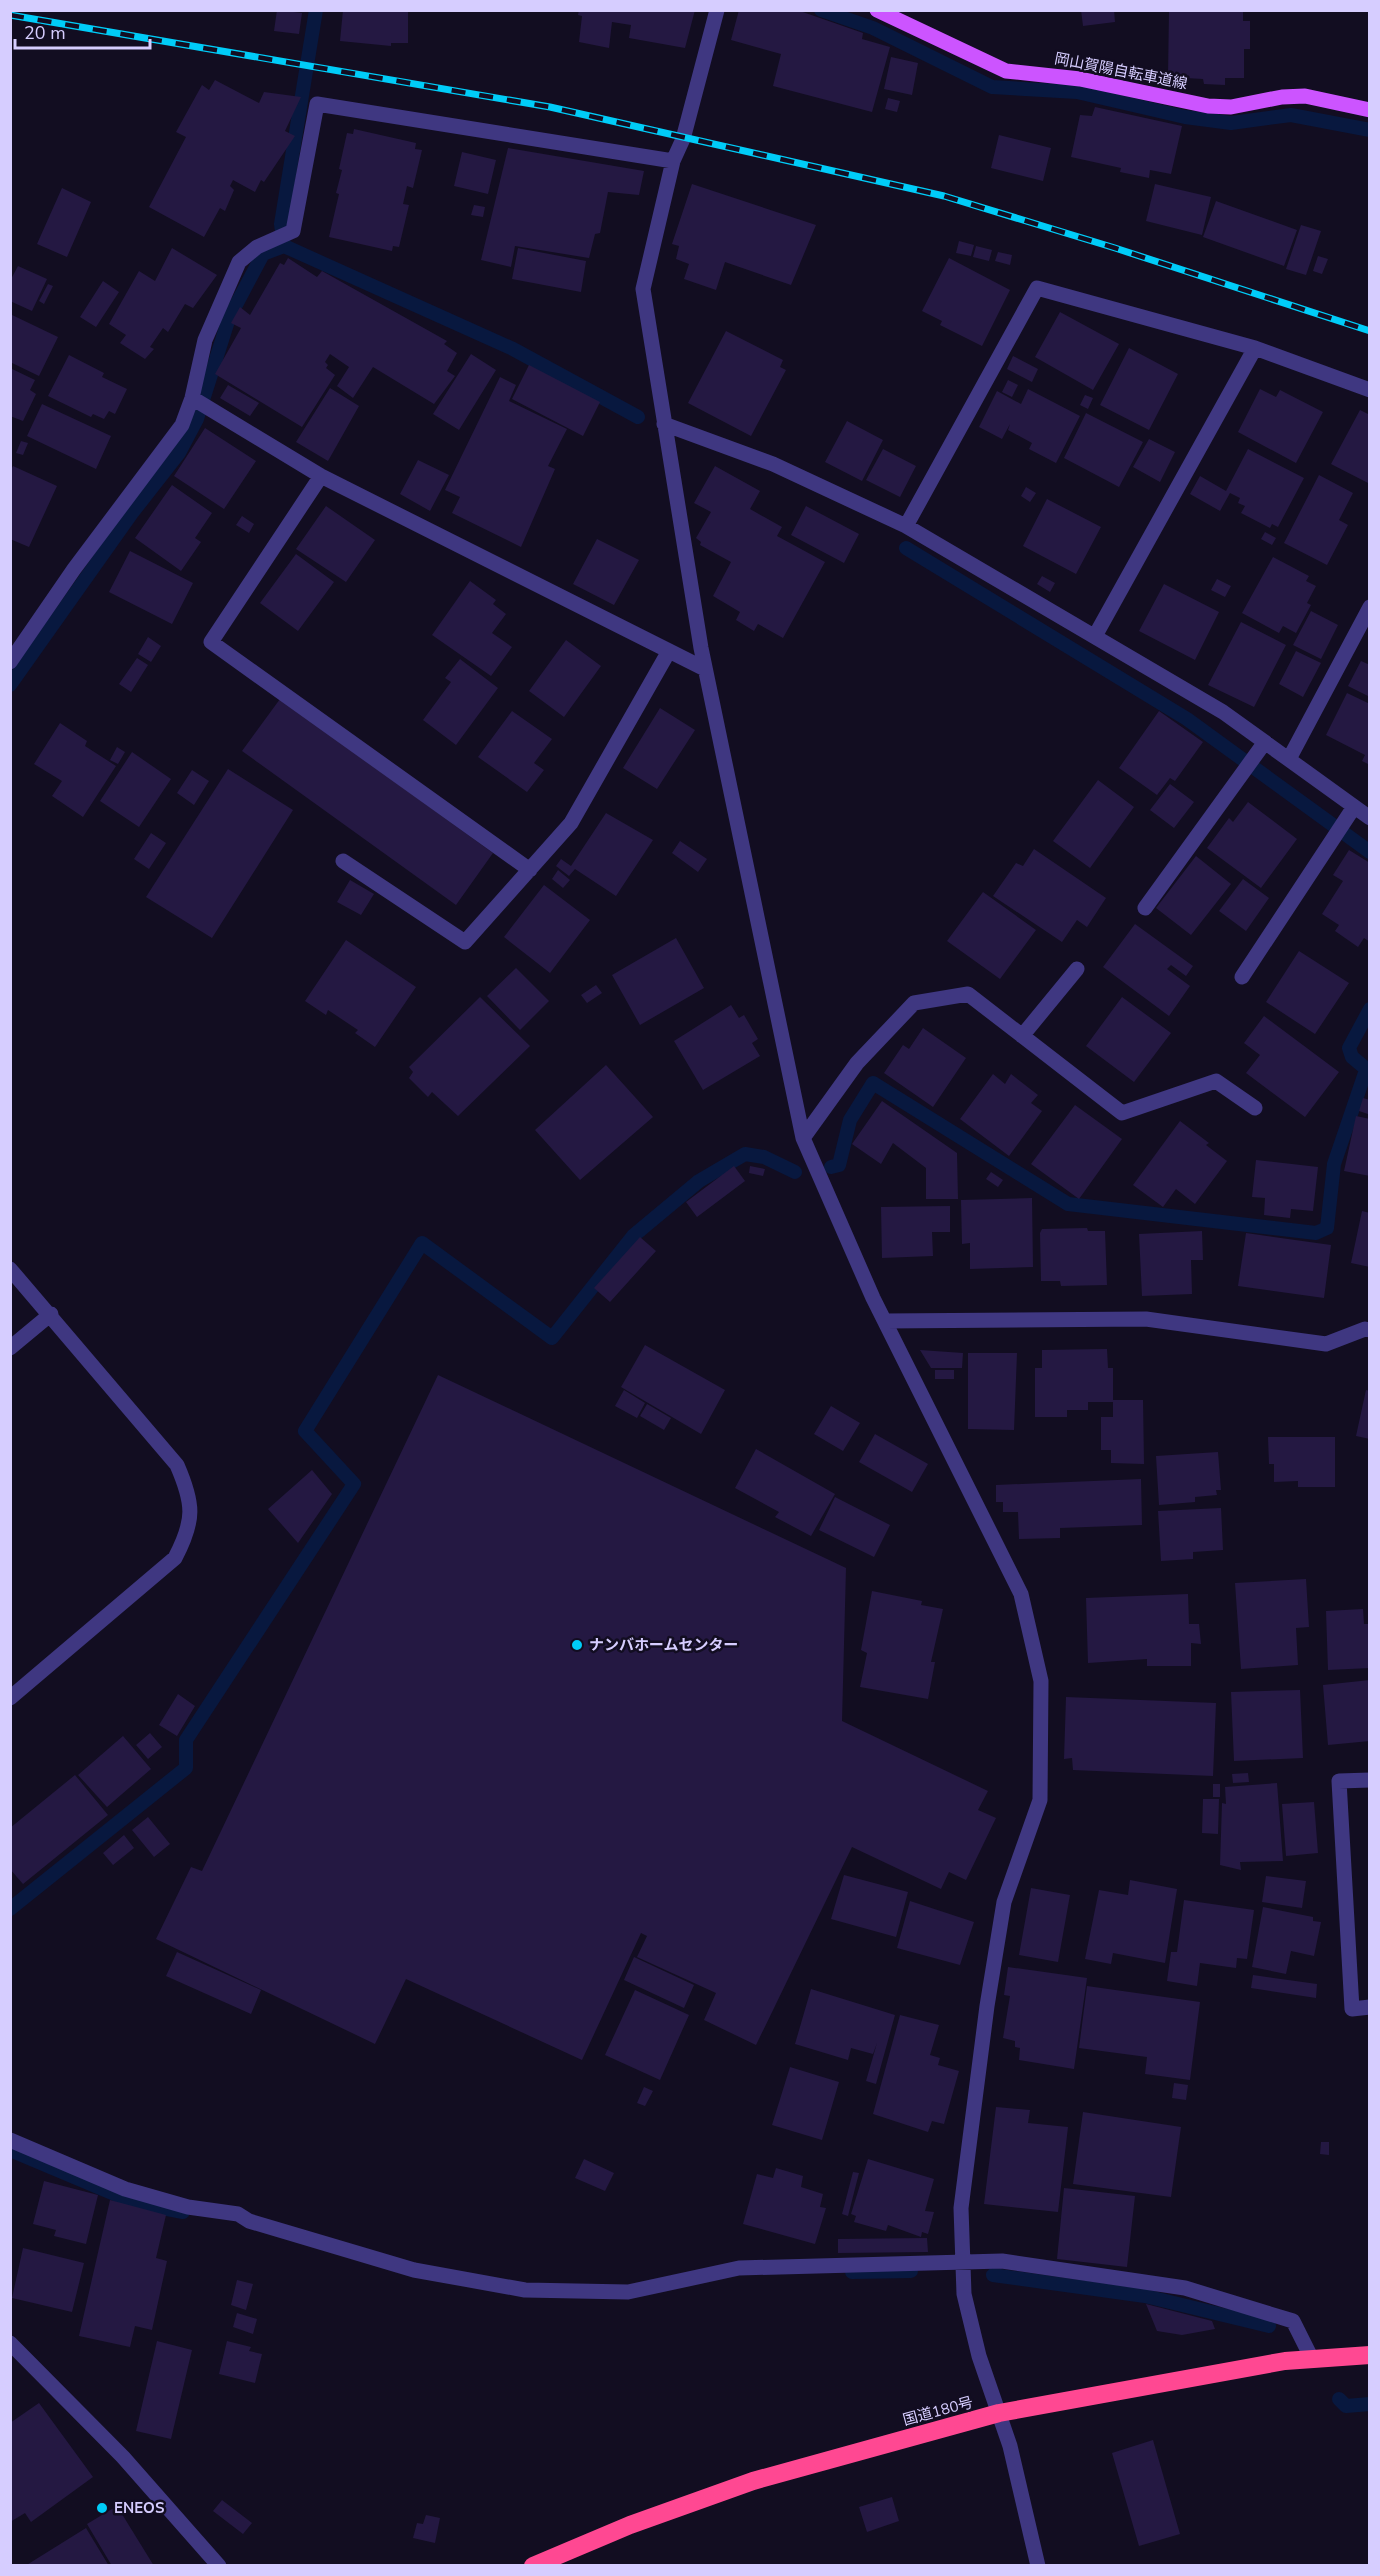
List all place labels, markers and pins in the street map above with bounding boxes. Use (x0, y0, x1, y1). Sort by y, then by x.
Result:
place label: ナンバホームセンター (589, 1635, 739, 1655)
marker: ナンバホームセンター (570, 1638, 584, 1652)
place label: ENEOS (114, 2498, 164, 2518)
marker: ENEOS (95, 2501, 109, 2515)

